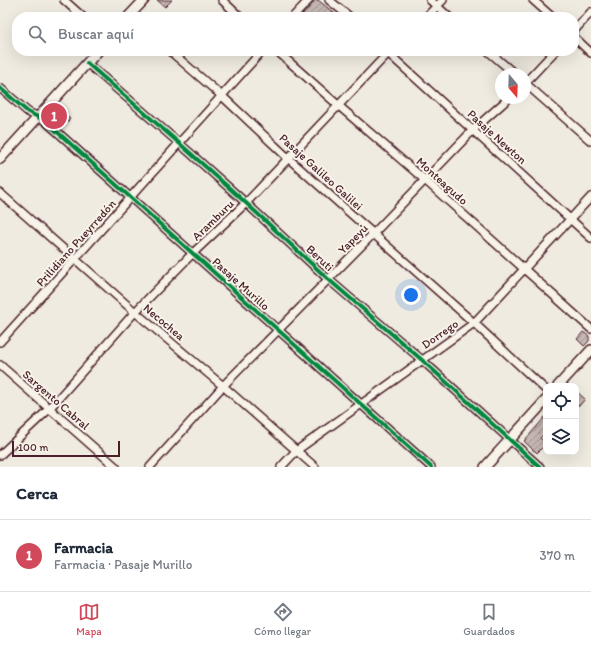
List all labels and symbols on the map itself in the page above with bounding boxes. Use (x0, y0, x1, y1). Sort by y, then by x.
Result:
north arrow (495, 68, 531, 104)
pin: 1 (41, 101, 67, 131)
street label: Pasaje Newton (465, 107, 530, 167)
street label: Pasaje Galileo Galilei (276, 131, 366, 213)
street label: Monteagudo (413, 154, 471, 208)
street label: Aramburu (189, 196, 237, 243)
street label: Prilidiano Pueyrredón (33, 197, 119, 289)
street label: Yapeyú (335, 221, 371, 257)
street label: Beruti (303, 242, 337, 274)
street label: Pasaje Murillo (209, 255, 273, 313)
your location (401, 285, 421, 305)
street label: Necochea (141, 301, 188, 344)
street label: Dorrego (419, 316, 461, 352)
street label: Sargento Cabral (20, 367, 93, 433)
scale bar (12, 439, 120, 458)

